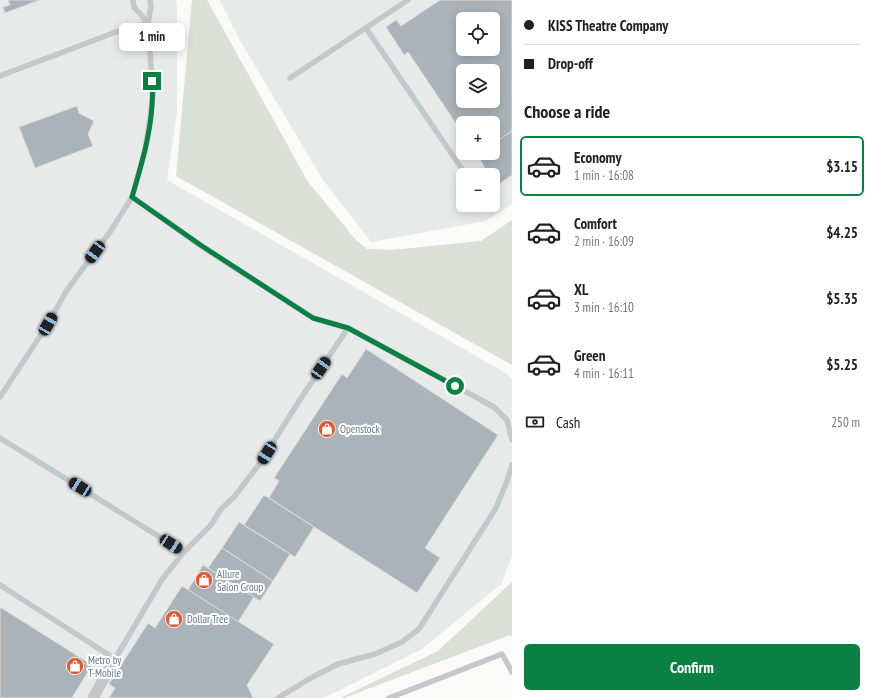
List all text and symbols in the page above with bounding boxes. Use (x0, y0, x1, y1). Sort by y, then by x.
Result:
map controls (456, 12, 500, 212)
button: locate (456, 12, 500, 56)
text: KISS Theatre Company (548, 16, 668, 35)
callout: 1 min (119, 23, 185, 51)
text: 1 min (139, 28, 165, 45)
text: Drop-off (548, 54, 593, 73)
button: layers (456, 64, 500, 108)
route end (143, 72, 161, 90)
text: Choose a ride (524, 100, 610, 123)
button: + (456, 116, 500, 160)
icon: car (526, 148, 562, 184)
text: Economy (574, 148, 622, 167)
text: $3.15 (826, 157, 858, 176)
text: 1 min · 16:08 (574, 167, 634, 184)
button: − (456, 168, 500, 212)
icon: car (526, 214, 562, 250)
text: Comfort (574, 214, 617, 233)
text: $4.25 (826, 223, 858, 242)
text: 2 min · 16:09 (574, 233, 634, 250)
car (83, 239, 107, 265)
icon: car (526, 280, 562, 316)
text: XL (574, 280, 588, 299)
text: $5.35 (826, 289, 858, 308)
text: 3 min · 16:10 (574, 299, 634, 316)
car (37, 311, 59, 337)
icon: car (526, 346, 562, 382)
text: Green (574, 346, 606, 365)
car (309, 355, 333, 381)
text: $5.25 (826, 355, 858, 374)
text: 4 min · 16:11 (574, 365, 634, 382)
route start (446, 377, 464, 395)
icon: cash (524, 411, 546, 433)
text: Cash (556, 413, 580, 432)
text: 250 m (831, 414, 860, 431)
shop icon: Openstock (317, 419, 337, 439)
place label: Openstock (340, 422, 381, 436)
car (256, 440, 278, 466)
car (67, 476, 93, 498)
car (158, 532, 184, 556)
place label: Allure Salon Group (217, 567, 264, 594)
shop icon: Allure Salon Group (194, 570, 214, 590)
shop icon: Dollar Tree (164, 609, 184, 629)
place label: Dollar Tree (187, 612, 229, 626)
button: Confirm (524, 644, 860, 690)
place label: Metro by T-Mobile (88, 653, 122, 680)
shop icon: Metro by T-Mobile (65, 656, 85, 676)

